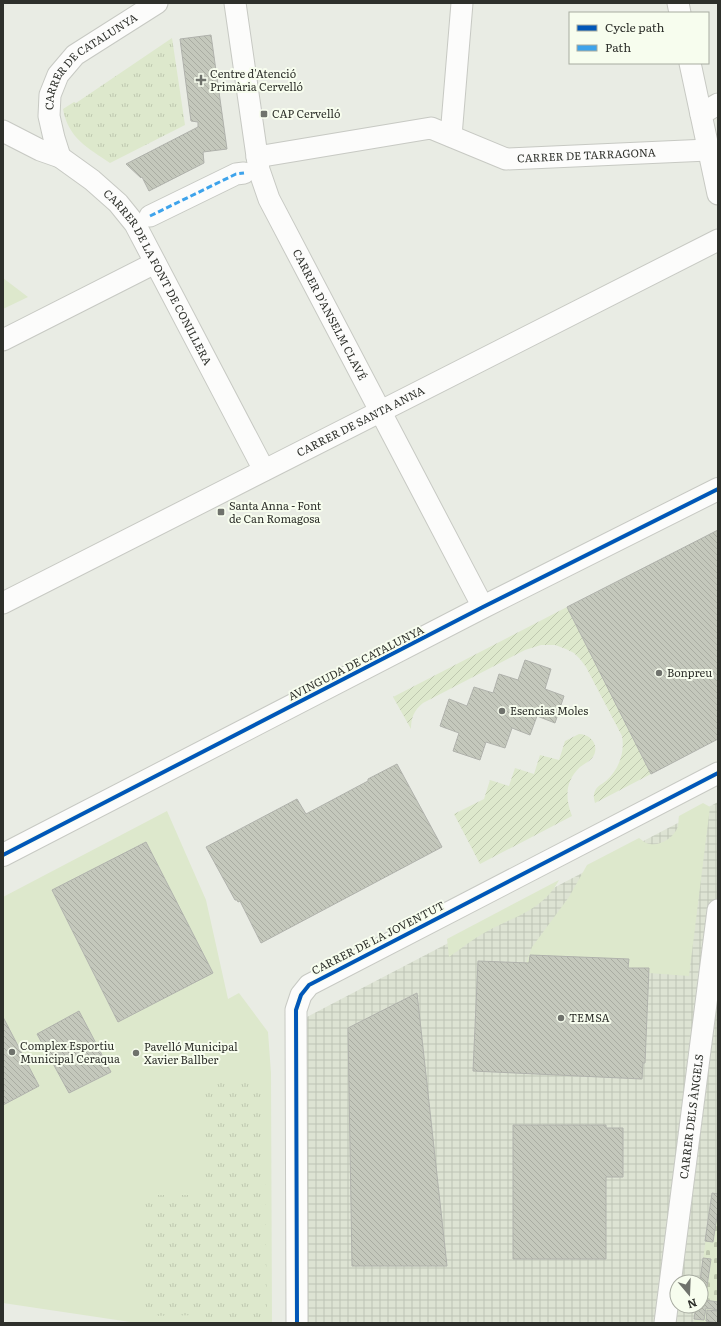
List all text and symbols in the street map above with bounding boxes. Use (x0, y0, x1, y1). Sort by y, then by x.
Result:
street label: CARRER DE CATALUNYA (40, 9, 140, 110)
legend (569, 12, 709, 64)
text: Cycle path (605, 18, 665, 36)
text: Path (605, 38, 631, 56)
place label: Centre d'Atenció Primària Cervelló (210, 65, 303, 94)
marker: Centre d'Atenció Primària Cervelló (195, 74, 207, 86)
place label: CAP Cervelló (272, 105, 340, 121)
marker: CAP Cervelló (259, 109, 269, 119)
street label: CARRER DE TARRAGONA (517, 143, 656, 165)
street label: CARRER DE LA FONT DE CONILLERA (100, 185, 217, 368)
street label: CARRER D'ANSELM CLAVÉ (289, 246, 372, 383)
street label: CARRER DE SANTA ANNA (293, 381, 427, 460)
place label: Santa Anna - Font de Can Romagosa (229, 497, 322, 526)
marker: Santa Anna - Font de Can Romagosa (216, 507, 226, 517)
street label: AVINGUDA DE CATALUNYA (285, 621, 426, 703)
place label: Bonpreu (667, 664, 712, 680)
marker: Bonpreu (654, 668, 664, 678)
place label: Esencias Moles (510, 702, 588, 718)
marker: Esencias Moles (497, 706, 507, 716)
street label: CARRER DE LA JOVENTUT (308, 897, 447, 978)
place label: TEMSA (569, 1009, 610, 1025)
marker: TEMSA (556, 1013, 566, 1023)
place label: Complex Esportiu Municipal Ceraqua (20, 1037, 120, 1066)
place label: Pavelló Municipal Xavier Ballber (144, 1038, 238, 1067)
marker: Complex Esportiu Municipal Ceraqua (7, 1047, 17, 1057)
marker: Pavelló Municipal Xavier Ballber (131, 1048, 141, 1058)
street label: CARRER DELS ÀNGELS (675, 1053, 706, 1180)
north arrow (669, 1274, 709, 1314)
text: N (686, 1295, 700, 1313)

